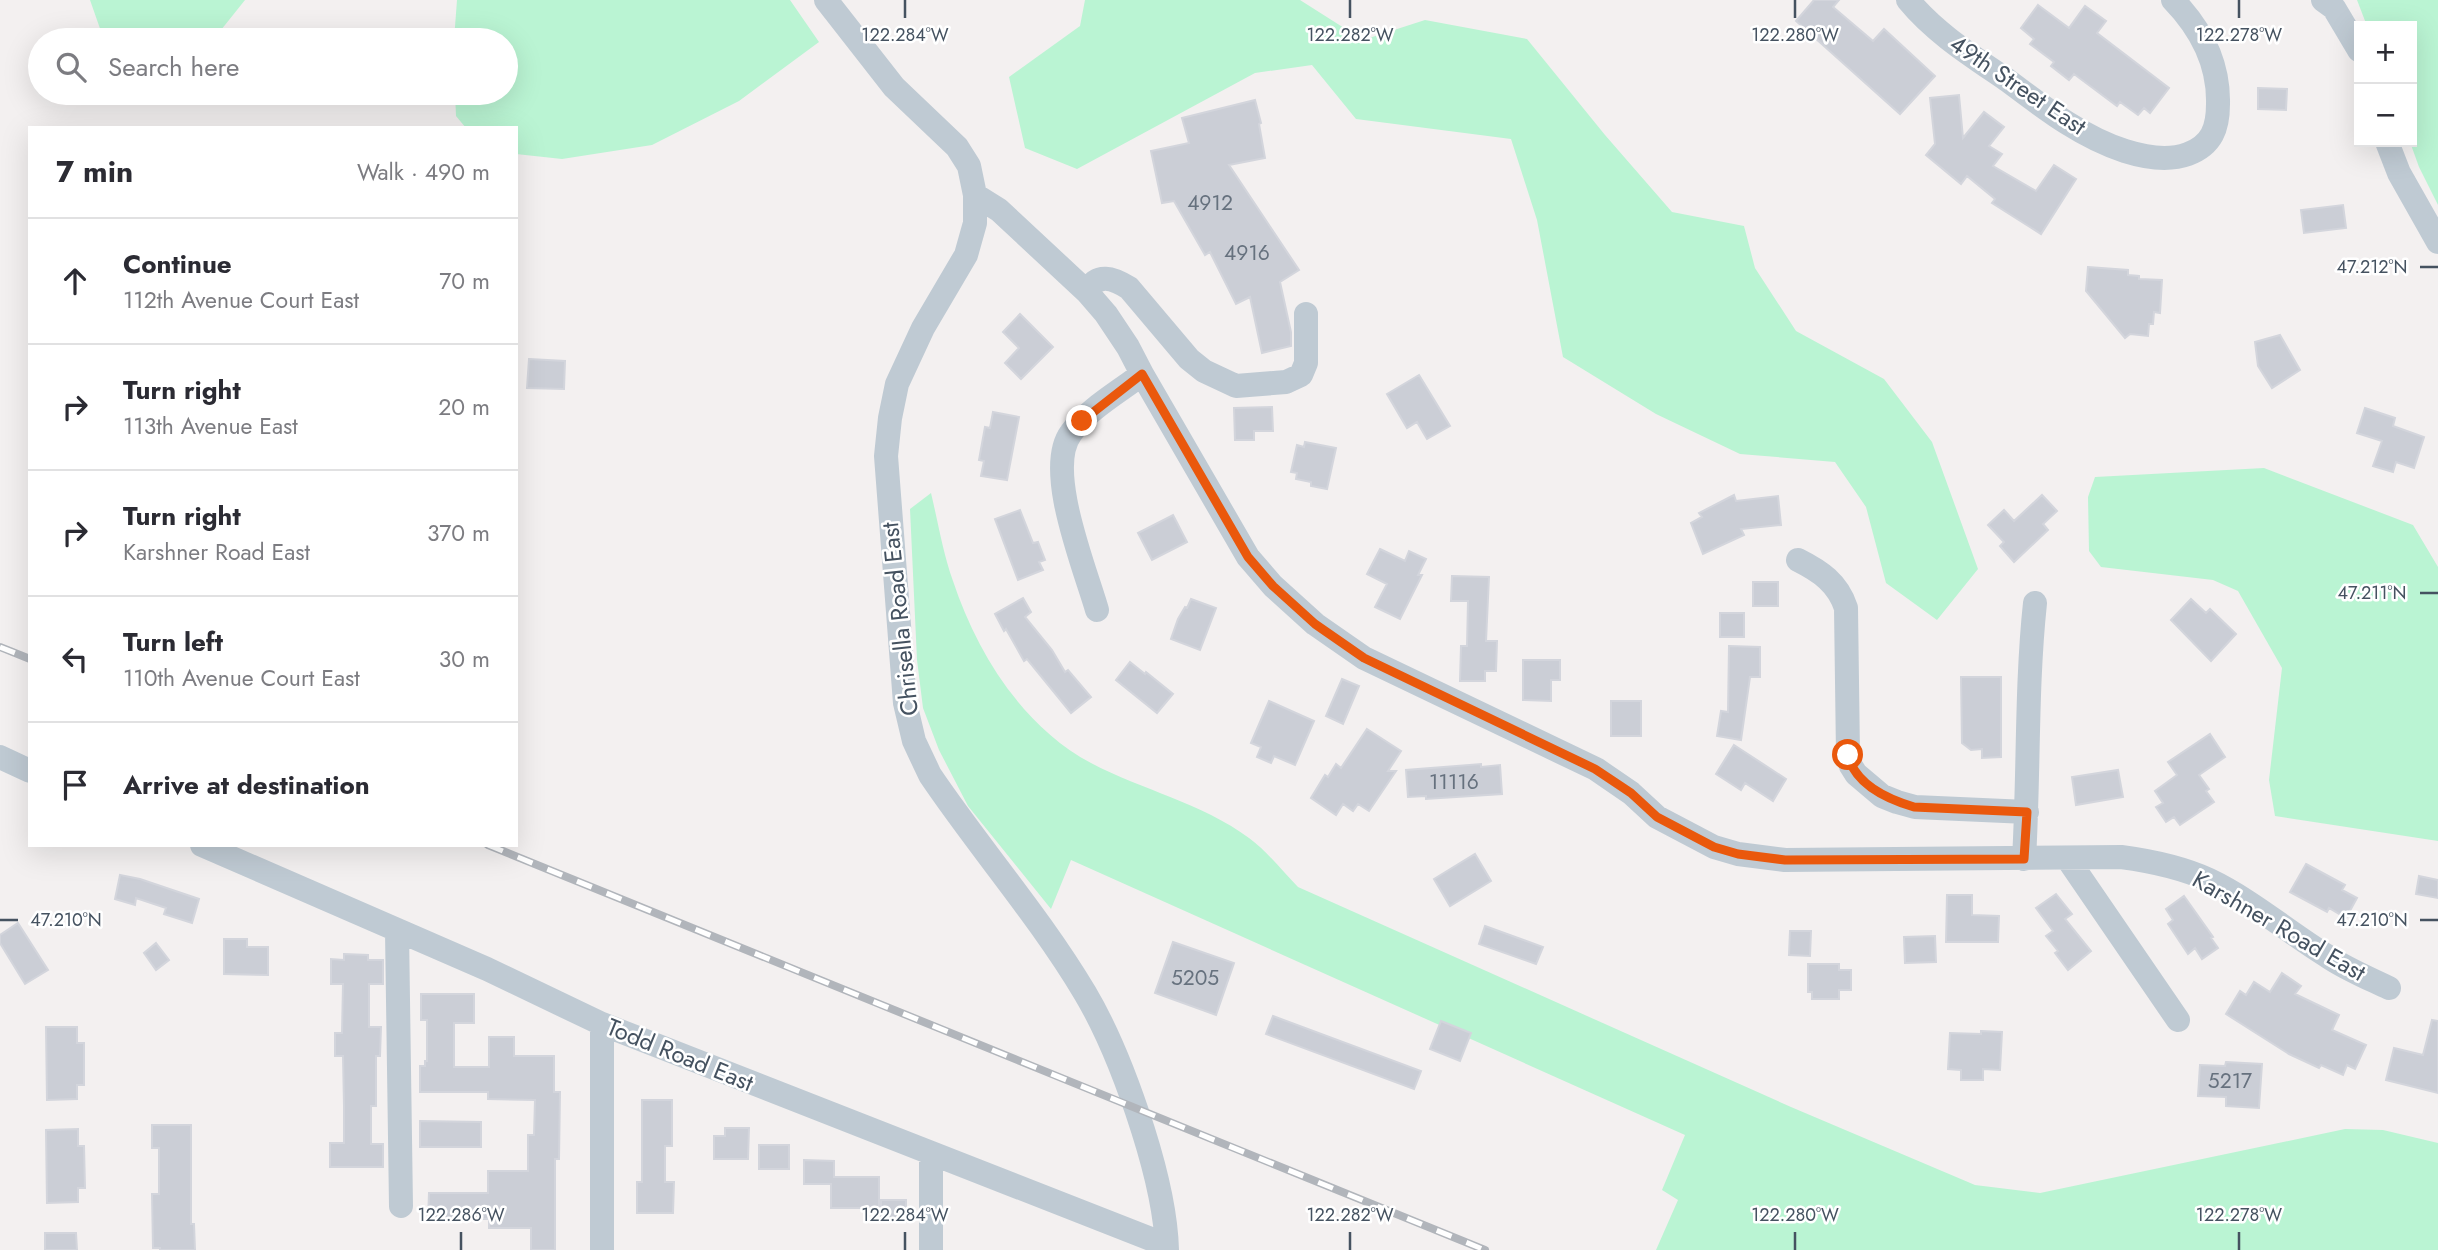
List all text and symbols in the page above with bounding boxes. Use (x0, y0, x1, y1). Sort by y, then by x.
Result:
map controls (2354, 21, 2417, 147)
button: + (2354, 21, 2417, 84)
text: 122.284°W (861, 22, 949, 48)
text: 122.282°W (1306, 22, 1394, 48)
text: 122.280°W (1751, 22, 1839, 48)
text: 122.278°W (2196, 22, 2282, 48)
street label: 49th Street East (1943, 26, 2094, 143)
search box (28, 28, 518, 105)
icon: search (52, 48, 90, 86)
text: Search here (108, 48, 240, 86)
button: − (2354, 84, 2417, 147)
text: 7 min (56, 150, 133, 193)
text: Walk · 490 m (357, 155, 490, 189)
house number: 4912 (1187, 188, 1233, 218)
house number: 4916 (1224, 238, 1270, 268)
text: Continue (123, 245, 232, 283)
text: 47.212°N (2336, 254, 2408, 280)
icon: ahead (56, 262, 94, 300)
text: 70 m (439, 264, 490, 298)
text: 112th Avenue Court East (123, 283, 359, 317)
text: Turn right (123, 371, 241, 409)
icon: right (56, 388, 94, 426)
text: 20 m (438, 390, 490, 424)
route end (1066, 405, 1097, 436)
text: 113th Avenue East (123, 409, 298, 443)
text: Turn right (123, 497, 241, 535)
icon: right (56, 514, 94, 552)
text: 370 m (427, 516, 490, 550)
street label: Chrisella Road East (872, 520, 927, 718)
text: Karshner Road East (123, 535, 310, 569)
text: 47.211°N (2338, 580, 2406, 606)
text: Turn left (123, 623, 223, 661)
icon: left (56, 640, 94, 678)
text: 30 m (439, 642, 490, 676)
text: 110th Avenue Court East (123, 661, 360, 695)
route start (1832, 739, 1863, 770)
icon: arrive (56, 766, 94, 804)
text: Arrive at destination (123, 766, 370, 804)
house number: 11116 (1429, 767, 1479, 797)
street label: Karshner Road East (2186, 862, 2373, 990)
text: 47.210°N (30, 907, 102, 933)
text: 47.210°N (2336, 907, 2408, 933)
house number: 5205 (1171, 963, 1219, 993)
street label: Todd Road East (602, 1009, 759, 1100)
house number: 5217 (2208, 1066, 2252, 1096)
text: 122.286°W (417, 1202, 505, 1228)
text: 122.284°W (861, 1202, 949, 1228)
text: 122.282°W (1306, 1202, 1394, 1228)
text: 122.280°W (1751, 1202, 1839, 1228)
text: 122.278°W (2196, 1202, 2282, 1228)

